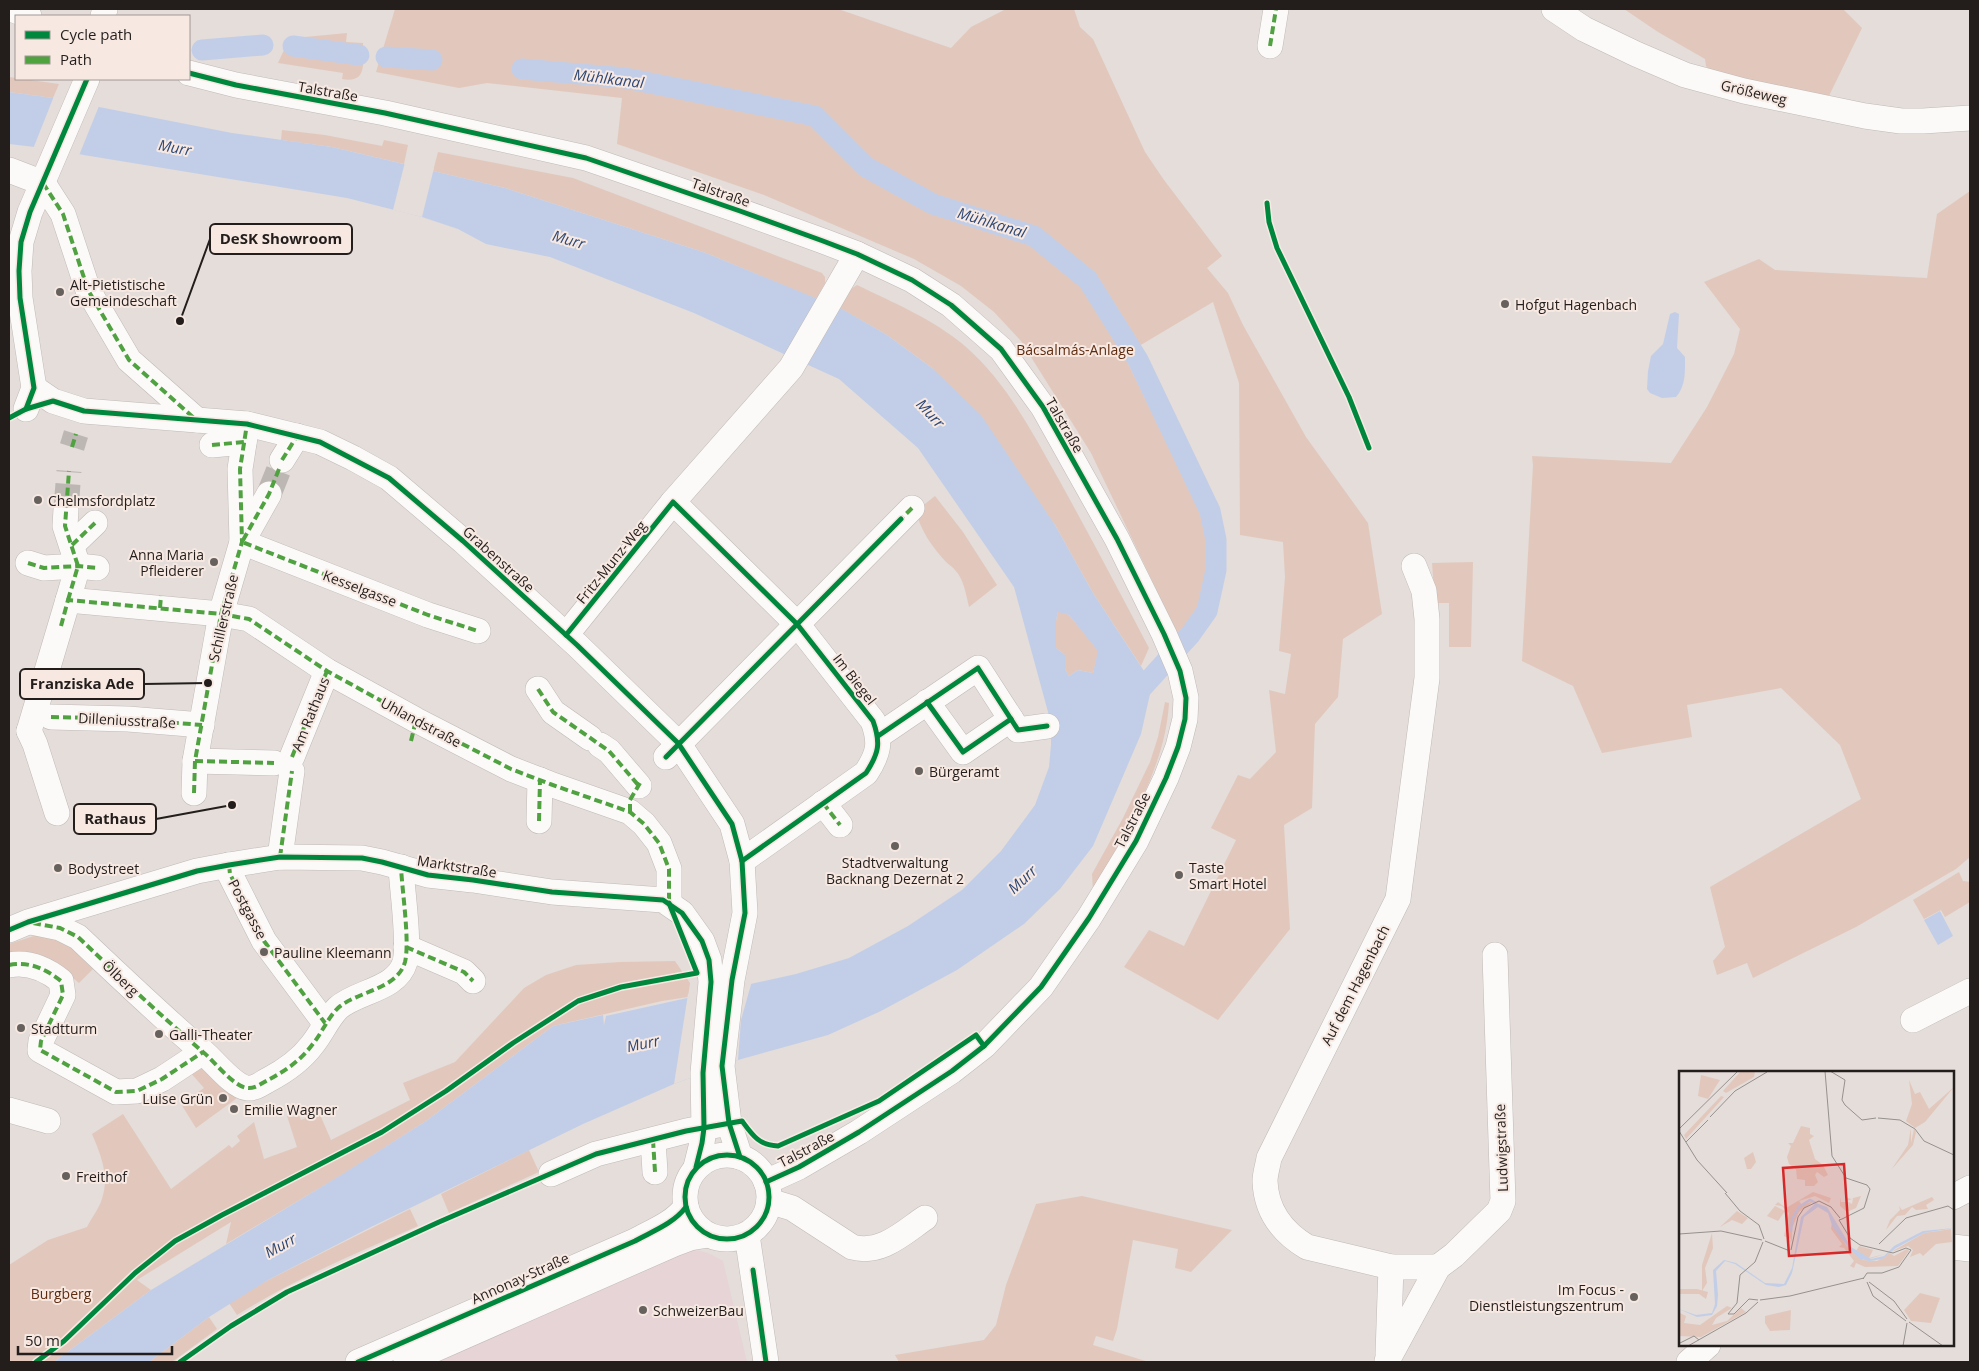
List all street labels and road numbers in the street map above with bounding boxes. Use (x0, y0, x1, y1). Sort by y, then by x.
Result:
street label: Größeweg (1719, 75, 1789, 109)
street label: Talstraße (296, 76, 360, 106)
street label: Talstraße (689, 173, 753, 211)
street label: Talstraße (1042, 394, 1088, 456)
street label: Fritz-Munz-Weg (572, 516, 651, 608)
street label: Grabenstraße (459, 522, 539, 596)
street label: Kesselgasse (320, 565, 400, 611)
street label: Schillerstraße (204, 572, 242, 663)
street label: Im Biegel (829, 650, 881, 708)
street label: Am Rathaus (286, 674, 334, 754)
street label: Uhlandstraße (377, 693, 465, 751)
street label: Dilleniusstraße (78, 708, 176, 732)
street label: Talstraße (1110, 788, 1154, 851)
street label: Marktstraße (416, 850, 498, 882)
street label: Postgasse (224, 876, 272, 942)
street label: Auf dem Hagenbach (1316, 922, 1394, 1048)
street label: Ölberg (99, 956, 144, 1000)
street label: Ludwigstraße (1490, 1103, 1512, 1192)
street label: Talstraße (775, 1126, 837, 1172)
street label: Annonay-Straße (468, 1248, 572, 1308)

